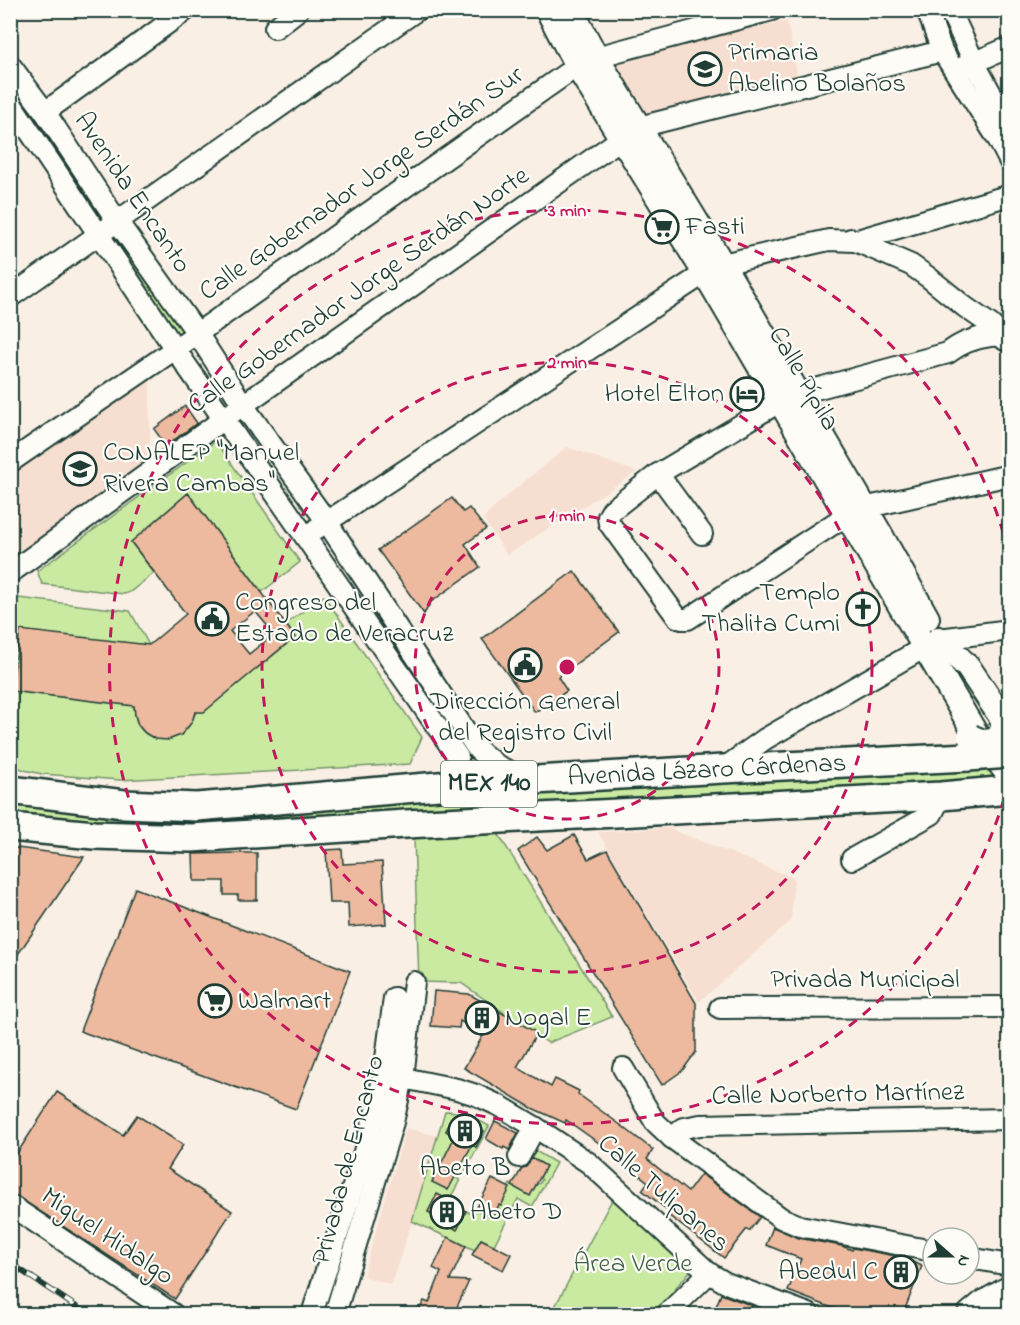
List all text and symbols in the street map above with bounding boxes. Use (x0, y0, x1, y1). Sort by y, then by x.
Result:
place label: Primaria Abelino Bolaños (728, 34, 906, 104)
school or university icon: Primaria Abelino Bolaños (687, 51, 723, 87)
street label: Calle Gobernador Jorge Serdán Sur (192, 56, 533, 311)
street label: Avenida Encanto (63, 104, 201, 282)
street label: Calle Gobernador Jorge Serdán Norte (180, 157, 539, 424)
text: 3 min (547, 199, 586, 225)
place label: Fasti (684, 208, 745, 247)
supermarket icon: Fasti (644, 209, 680, 245)
street label: Calle Pípila (757, 320, 849, 438)
text: 2 min (546, 351, 587, 377)
place label: Hotel Elton (604, 375, 724, 414)
hotel icon: Hotel Elton (729, 376, 765, 412)
place label: CONALEP "Manuel Rivera Cambas" (103, 434, 299, 504)
school or university icon: CONALEP "Manuel Rivera Cambas" (62, 451, 98, 487)
text: 1 min (549, 504, 585, 530)
place label: Templo Thalita Cumi (701, 574, 840, 644)
place label: Congreso del Estado de Veracruz (235, 584, 454, 654)
church icon: Templo Thalita Cumi (845, 591, 881, 627)
public building icon: Congreso del Estado de Veracruz (194, 601, 230, 637)
public building icon: Dirección General del Registro Civil (507, 647, 543, 683)
centre of rings (557, 657, 577, 677)
place label: Dirección General del Registro Civil (429, 683, 620, 753)
street label: Avenida Lázaro Cárdenas (567, 744, 847, 798)
road number: MEX 140 (441, 761, 537, 807)
street label: Privada Municipal (770, 961, 960, 1000)
place label: Walmart (238, 982, 331, 1021)
supermarket icon: Walmart (197, 983, 233, 1019)
place label: Nogal E (505, 999, 592, 1038)
building icon: Nogal E (464, 1000, 500, 1036)
street label: Privada de Encanto (302, 1051, 396, 1269)
street label: Calle Norberto Martínez (711, 1073, 965, 1117)
building icon: Abeto B (447, 1113, 483, 1149)
street label: Calle Tulipanes (588, 1125, 738, 1263)
place label: Abeto B (419, 1149, 511, 1188)
street label: Miguel Hidalgo (33, 1178, 181, 1296)
place label: Abeto D (470, 1193, 563, 1232)
building icon: Abeto D (429, 1194, 465, 1230)
north arrow (921, 1226, 981, 1286)
park label: Área Verde (574, 1245, 693, 1284)
text: N (950, 1251, 976, 1270)
place label: Abedul C (778, 1253, 878, 1292)
building icon: Abedul C (883, 1254, 919, 1290)

